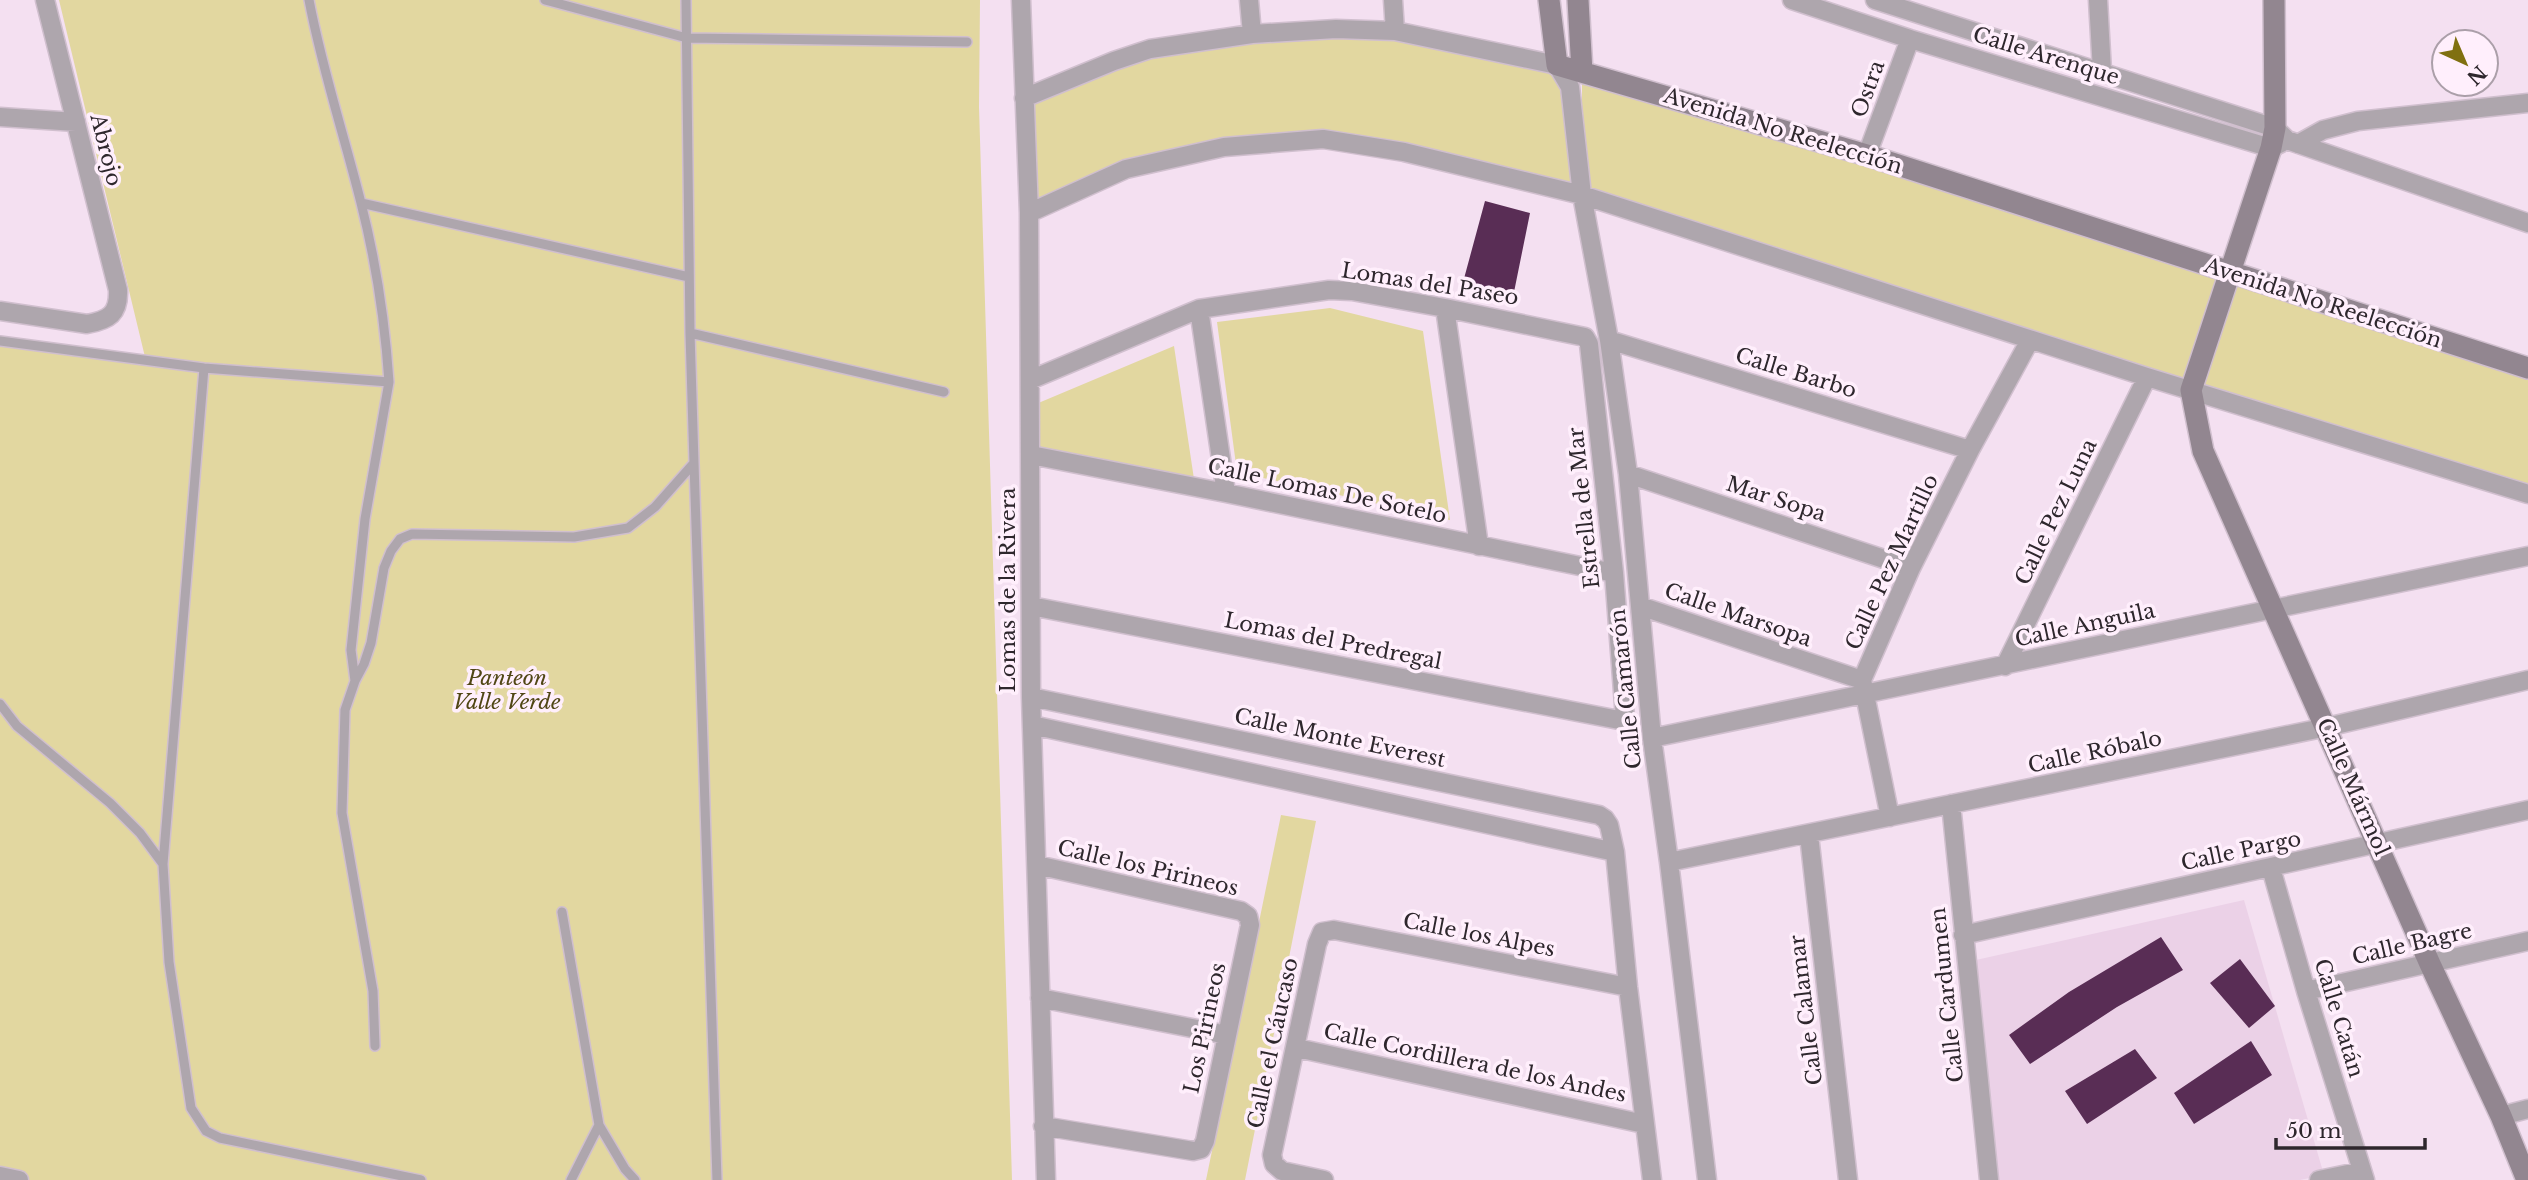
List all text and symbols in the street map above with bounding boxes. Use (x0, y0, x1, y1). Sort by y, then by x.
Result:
street label: Calle Arenque (1970, 21, 2122, 91)
north arrow (2430, 28, 2500, 98)
street label: Ostra (1846, 57, 1890, 121)
text: N (2462, 60, 2491, 89)
street label: Avenida No Reelección (1660, 82, 1905, 180)
street label: Abrojo (84, 110, 128, 189)
street label: Avenida No Reelección (2200, 252, 2445, 354)
street label: Lomas del Paseo (1340, 257, 1520, 311)
street label: Calle Barbo (1732, 342, 1860, 404)
street label: Estrella de Mar (1563, 426, 1605, 590)
street label: Calle Pez Luna (2009, 434, 2103, 589)
street label: Calle Lomas De Sotelo (1205, 453, 1449, 529)
street label: Calle Pez Martillo (1840, 470, 1944, 654)
street label: Mar Sopa (1723, 471, 1829, 527)
street label: Lomas de la Rivera (995, 487, 1021, 692)
street label: Calle Marsopa (1661, 578, 1815, 652)
street label: Calle Anguila (2013, 597, 2158, 653)
street label: Lomas del Predregal (1222, 607, 1444, 675)
street label: Calle Camarón (1605, 608, 1647, 770)
park label: Panteón Valle Verde (453, 665, 561, 715)
street label: Calle Monte Everest (1232, 703, 1448, 773)
street label: Calle Mármol (2311, 714, 2395, 860)
street label: Calle Róbalo (2026, 725, 2164, 779)
street label: Calle Pargo (2179, 826, 2303, 876)
street label: Calle los Pirineos (1055, 835, 1241, 901)
street label: Calle Cardumen (1925, 906, 1969, 1084)
street label: Calle los Alpes (1401, 908, 1557, 962)
street label: Calle Bagre (2349, 918, 2475, 970)
street label: Calle Calamar (1784, 933, 1828, 1087)
street label: Calle el Cáucaso (1242, 955, 1304, 1131)
street label: Calle Catán (2309, 956, 2369, 1080)
street label: Los Pirineos (1178, 960, 1232, 1096)
street label: Calle Cordillera de los Andes (1321, 1018, 1629, 1108)
scale bar (2276, 1106, 2425, 1150)
text: 50 m (2286, 1118, 2342, 1144)

